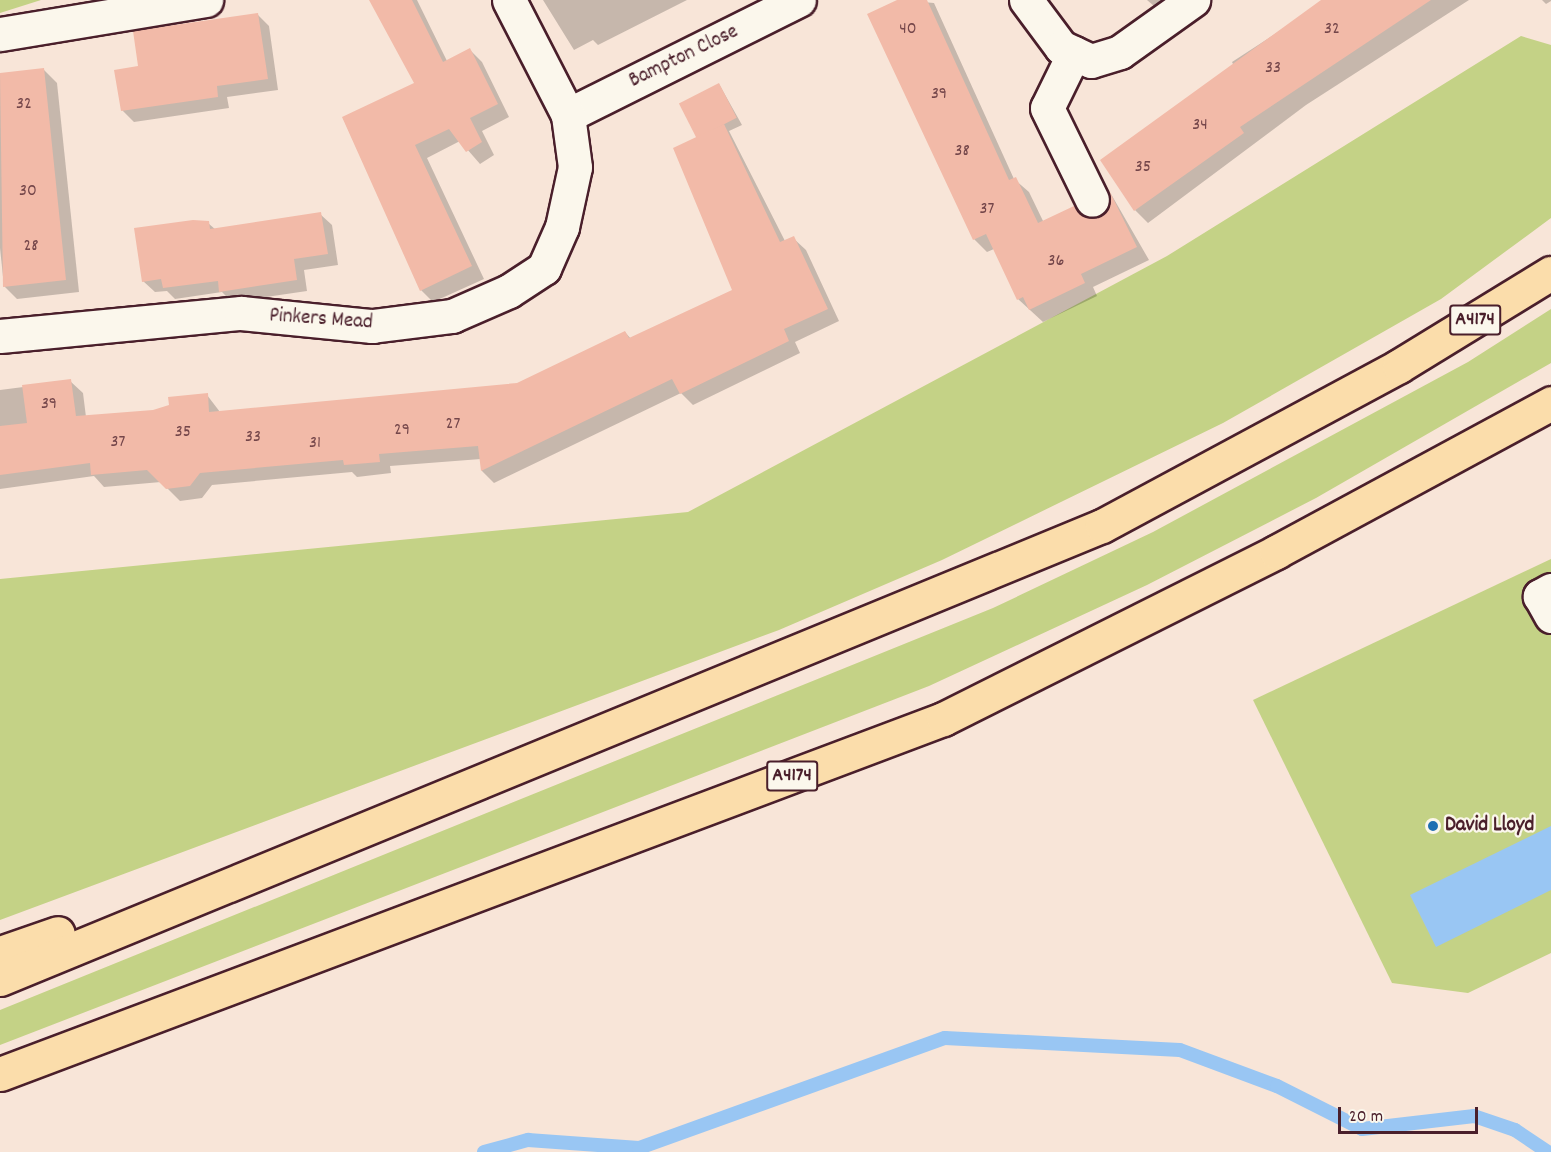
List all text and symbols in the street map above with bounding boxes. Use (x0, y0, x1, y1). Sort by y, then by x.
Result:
house number: 40 (899, 19, 917, 41)
house number: 32 (1324, 19, 1340, 41)
street label: Bampton Close (625, 20, 743, 94)
house number: 33 (1265, 58, 1281, 80)
house number: 39 (931, 84, 947, 106)
house number: 32 (16, 94, 32, 116)
house number: 34 (1192, 115, 1208, 137)
house number: 38 (954, 141, 970, 163)
house number: 35 (1135, 157, 1151, 179)
house number: 30 (19, 181, 37, 203)
house number: 37 (980, 199, 994, 221)
house number: 28 (23, 236, 39, 258)
house number: 36 (1048, 251, 1064, 273)
road number: A4174 (1448, 303, 1502, 337)
street label: Pinkers Mead (268, 304, 374, 336)
house number: 39 (41, 394, 57, 416)
house number: 27 (446, 414, 460, 436)
house number: 29 (394, 420, 410, 442)
house number: 35 (175, 422, 191, 444)
house number: 33 (245, 427, 261, 449)
house number: 37 (111, 432, 125, 454)
house number: 31 (309, 433, 321, 455)
road number: A4174 (765, 759, 819, 793)
place label: David Lloyd (1445, 813, 1534, 839)
marker: David Lloyd (1426, 819, 1440, 833)
scale bar (1341, 1095, 1480, 1133)
text: 20 m (1349, 1105, 1383, 1130)

